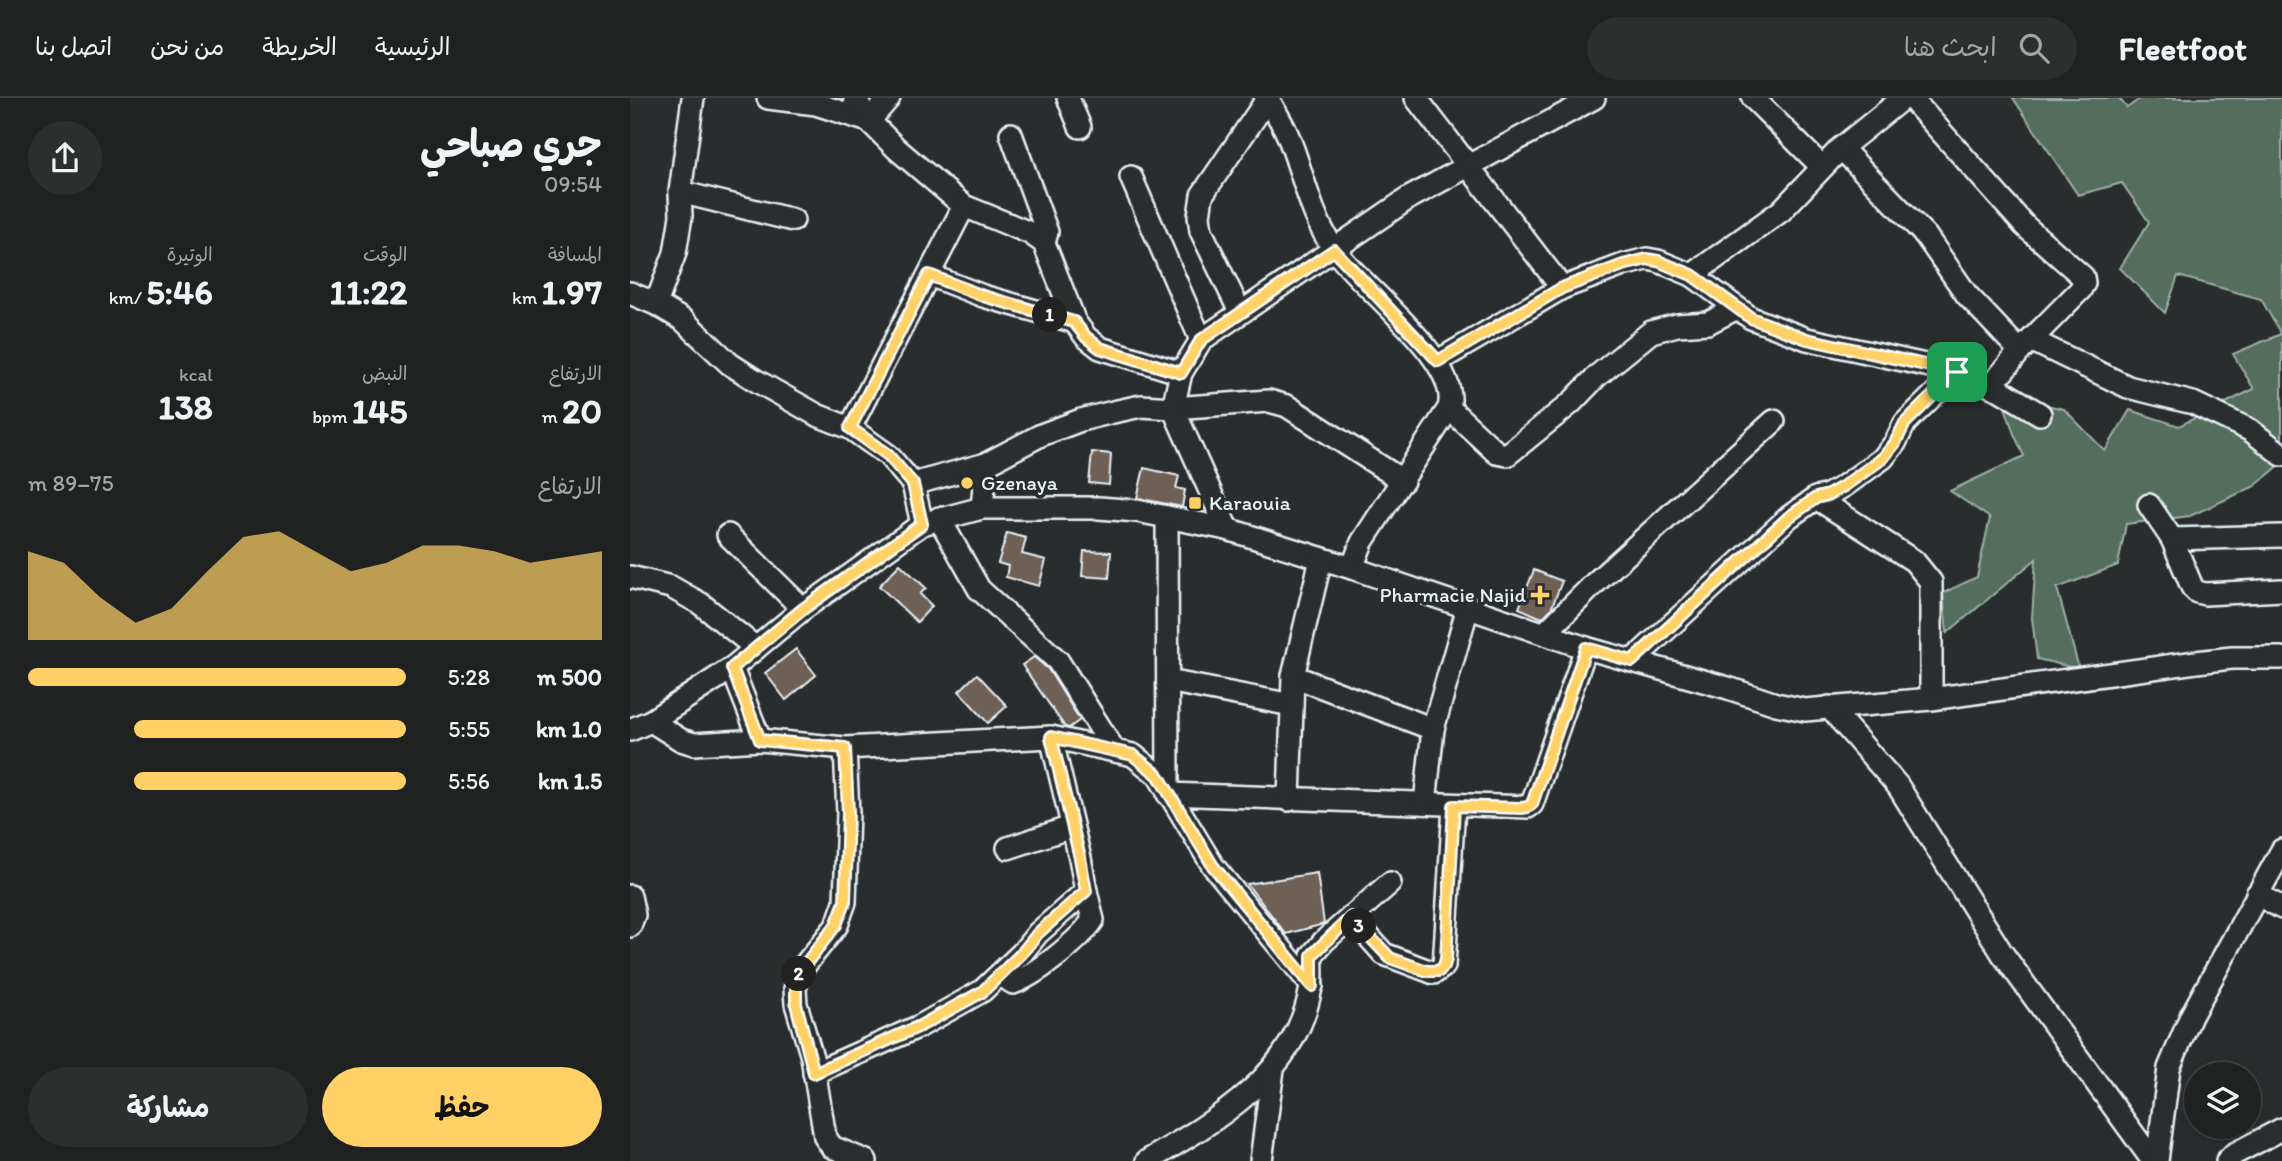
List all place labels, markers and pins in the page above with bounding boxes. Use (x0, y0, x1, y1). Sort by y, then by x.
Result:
pin: 1 (1032, 298, 1068, 332)
pin (1927, 342, 1987, 402)
place label: Gzenaya (981, 470, 1058, 495)
marker: Gzenaya (959, 475, 975, 491)
place label: Karaouia (1209, 490, 1291, 515)
marker: Karaouia (1187, 495, 1203, 511)
place label: Pharmacie Najid (1379, 582, 1527, 607)
marker: Pharmacie Najid (1532, 587, 1548, 603)
pin: 3 (1342, 908, 1376, 944)
pin: 2 (782, 956, 816, 992)

